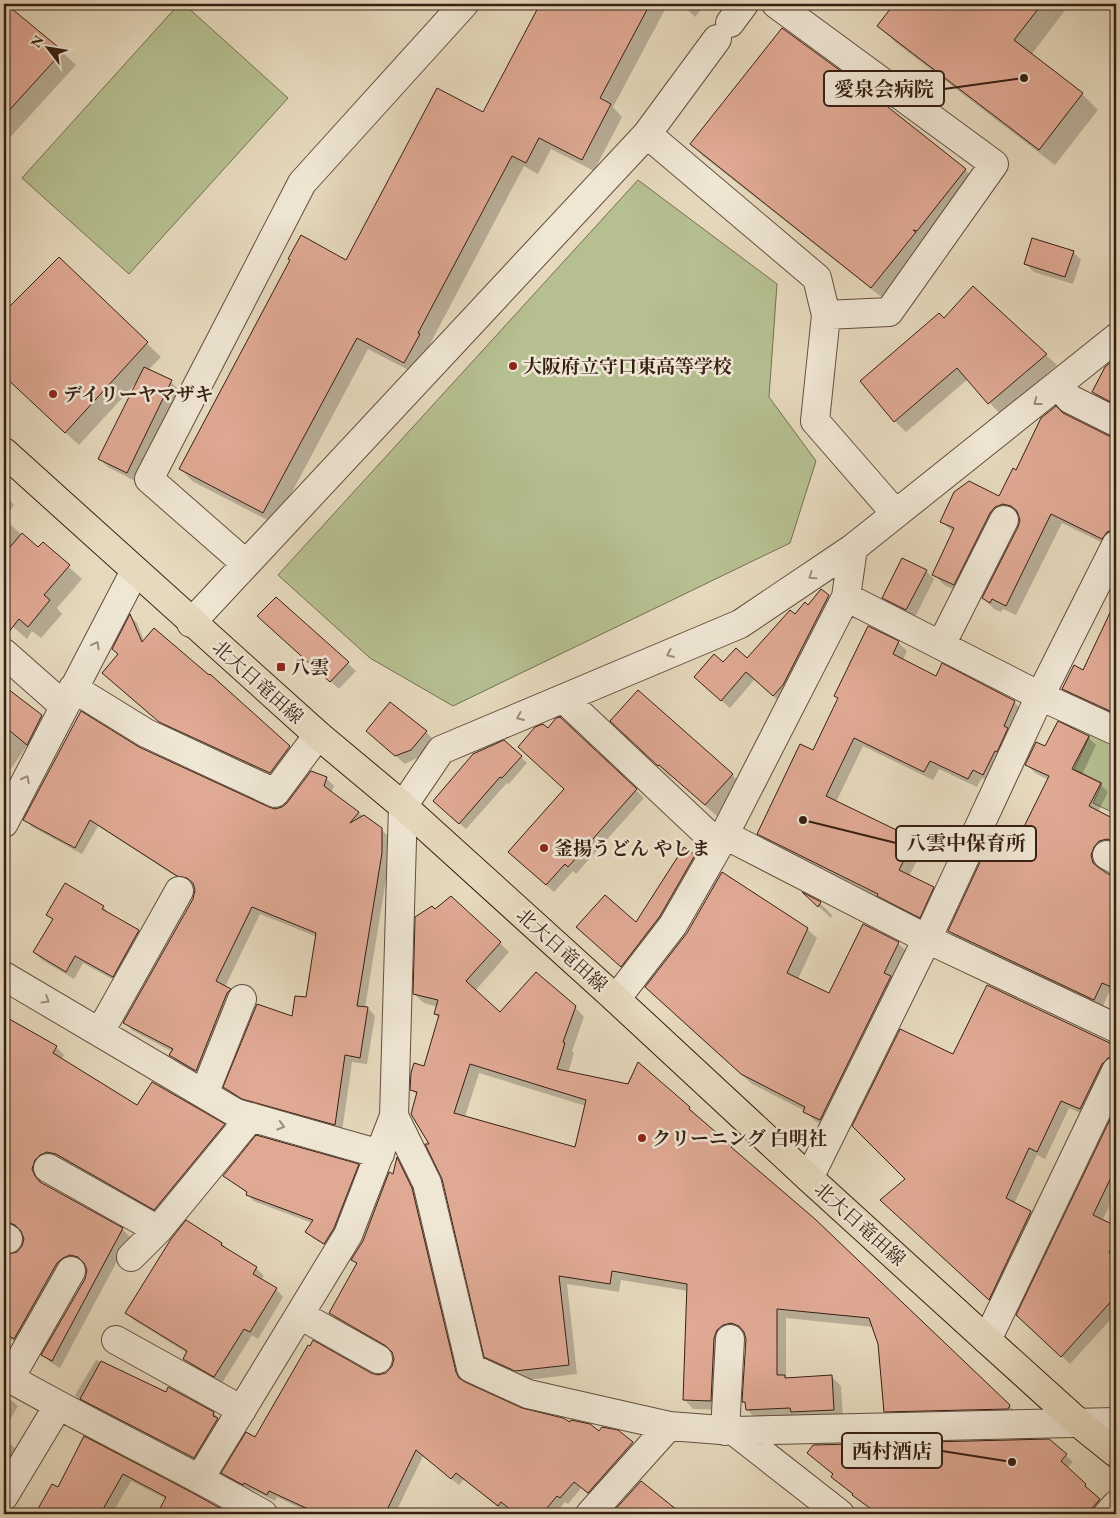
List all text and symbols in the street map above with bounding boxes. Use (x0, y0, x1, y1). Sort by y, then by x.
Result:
north arrow (22, 22, 72, 72)
text: N (26, 31, 48, 51)
callout: 愛泉会病院 (824, 71, 944, 106)
text: 愛泉会病院 (834, 76, 934, 102)
place label: 大阪府立守口東高等学校 (523, 354, 732, 379)
marker: 大阪府立守口東高等学校 (507, 360, 519, 372)
place label: デイリーヤマザキ (63, 382, 214, 407)
marker: デイリーヤマザキ (47, 388, 59, 400)
one-way arrow (1034, 396, 1043, 404)
one-way arrow (808, 570, 818, 579)
street label: 北大日竜田線 (207, 635, 309, 729)
one-way arrow (90, 641, 100, 650)
one-way arrow (666, 647, 675, 658)
place label: 八雲 (291, 655, 329, 680)
marker: 八雲 (275, 661, 287, 673)
one-way arrow (516, 710, 525, 721)
one-way arrow (20, 776, 30, 785)
callout: 八雲中保育所 (896, 826, 1036, 861)
text: 八雲中保育所 (906, 830, 1026, 856)
place label: 釜揚うどん やしま (554, 836, 711, 861)
marker: 釜揚うどん やしま (538, 842, 550, 854)
street label: 北大日竜田線 (511, 903, 613, 997)
one-way arrow (40, 994, 49, 1004)
one-way arrow (276, 1120, 284, 1130)
place label: クリーニング 白明社 (652, 1126, 827, 1151)
marker: クリーニング 白明社 (636, 1132, 648, 1144)
street label: 北大日竜田線 (809, 1177, 911, 1271)
callout: 西村酒店 (842, 1433, 942, 1468)
text: 西村酒店 (852, 1438, 932, 1464)

